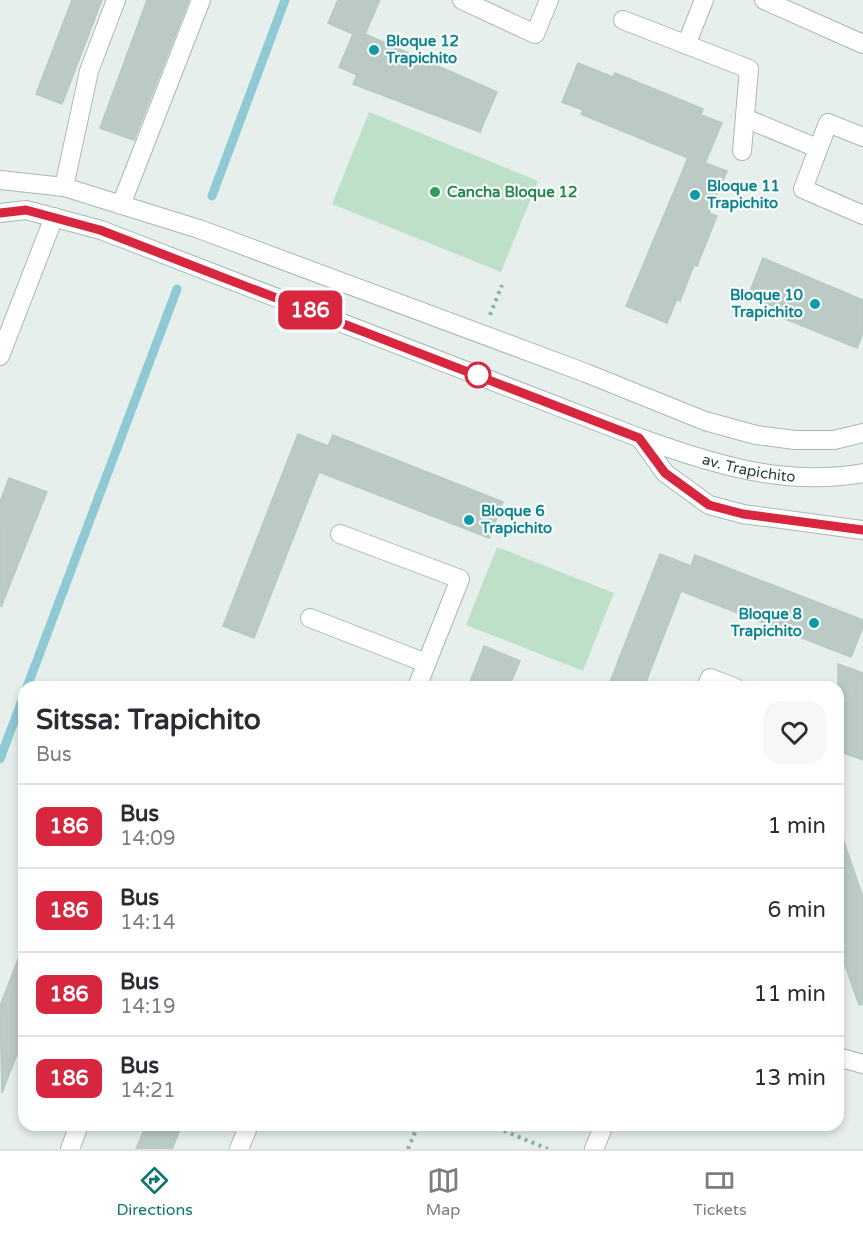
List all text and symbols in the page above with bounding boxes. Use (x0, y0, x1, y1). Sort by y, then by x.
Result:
place label: Bloque 12 Trapichito (385, 32, 459, 68)
marker: Bloque 12 Trapichito (367, 43, 381, 57)
place label: Bloque 11 Trapichito (706, 177, 780, 213)
place label: Cancha Bloque 12 (447, 183, 577, 202)
marker: Cancha Bloque 12 (428, 185, 442, 199)
marker: Bloque 11 Trapichito (688, 188, 702, 202)
place label: Bloque 10 Trapichito (730, 286, 804, 322)
line badge: 186 (276, 290, 344, 330)
marker: Bloque 10 Trapichito (808, 297, 822, 311)
text: 186 (290, 298, 330, 323)
unlabelled marker (465, 362, 491, 388)
street label: av. Trapichito (700, 450, 796, 486)
place label: Bloque 6 Trapichito (480, 502, 552, 538)
marker: Bloque 6 Trapichito (462, 513, 476, 527)
place label: Bloque 8 Trapichito (730, 605, 803, 641)
marker: Bloque 8 Trapichito (807, 616, 821, 630)
button: heart (763, 701, 826, 764)
text: Sitssa: Trapichito (36, 703, 261, 737)
text: Bus (36, 743, 72, 767)
text: Bus (120, 801, 159, 827)
text: 1 min (767, 813, 826, 839)
text: 186 (49, 814, 89, 839)
text: 14:09 (120, 827, 175, 851)
text: Bus (120, 885, 159, 911)
text: 6 min (767, 897, 826, 923)
text: 186 (49, 898, 89, 923)
text: 14:14 (120, 911, 175, 935)
text: Bus (120, 969, 159, 995)
text: 11 min (754, 981, 826, 1007)
text: 186 (49, 982, 89, 1007)
text: 14:19 (120, 995, 175, 1019)
text: Bus (120, 1053, 159, 1079)
text: 13 min (754, 1065, 826, 1091)
text: 186 (49, 1066, 89, 1091)
text: 14:21 (120, 1079, 175, 1103)
tab: Directions (116, 1164, 193, 1220)
tab: Map (426, 1164, 460, 1220)
tab: Tickets (693, 1164, 747, 1220)

